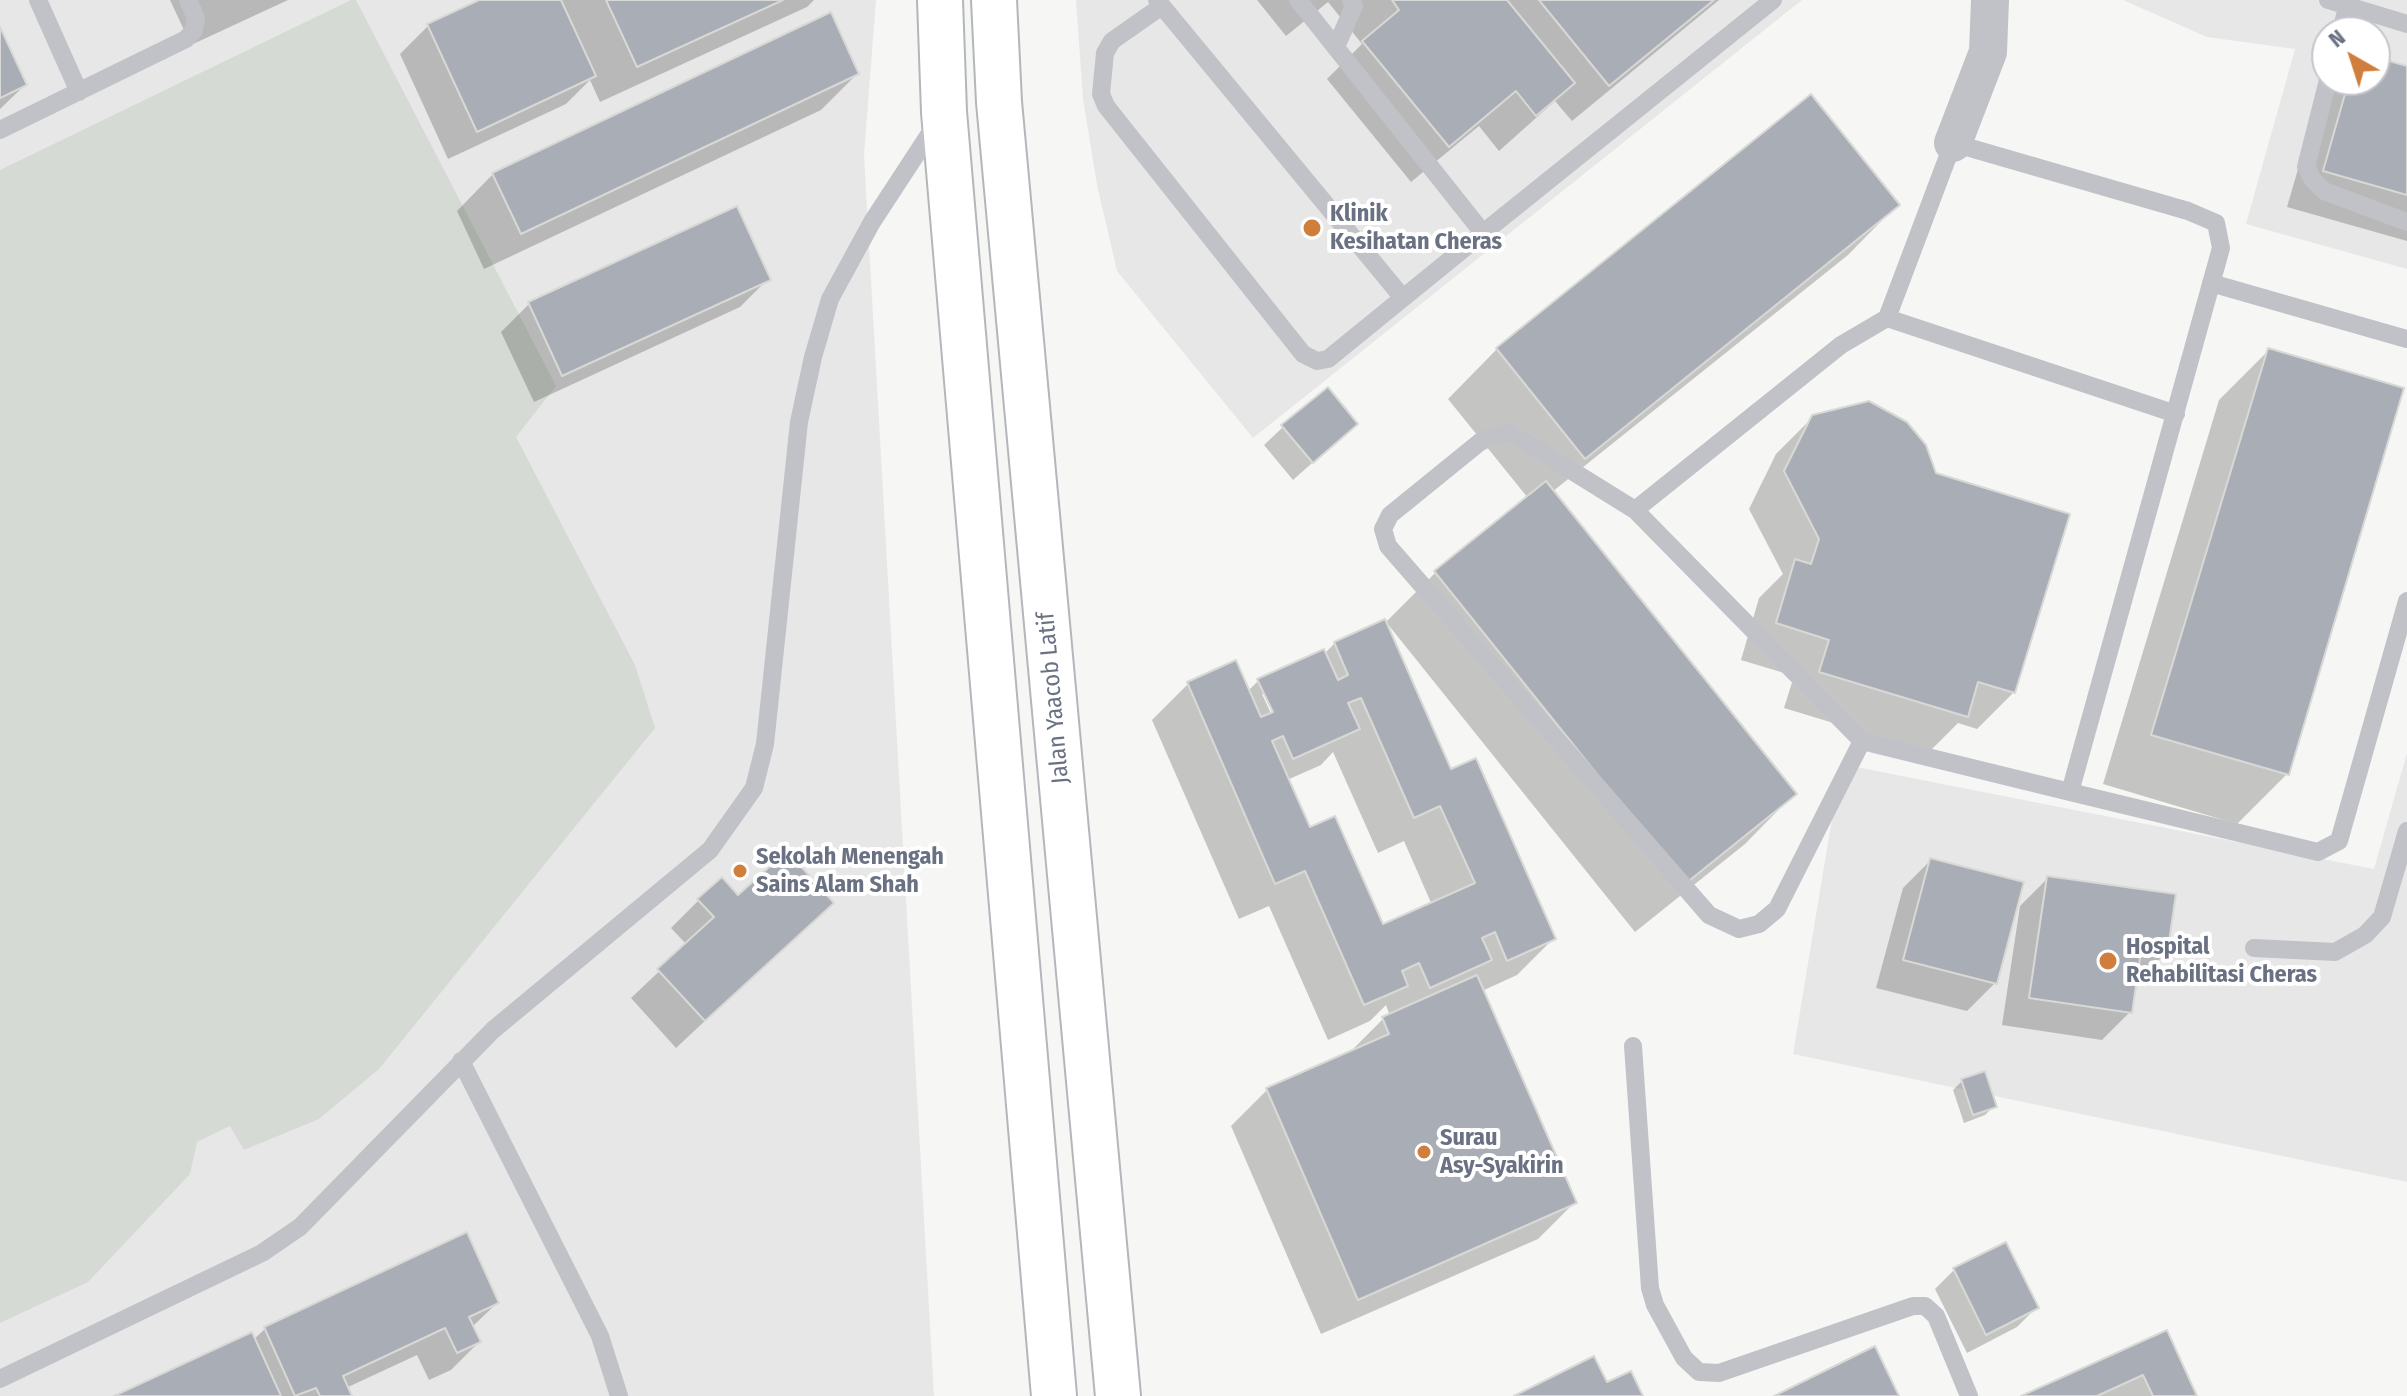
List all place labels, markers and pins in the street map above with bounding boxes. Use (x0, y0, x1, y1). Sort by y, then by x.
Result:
place label: Klinik Kesihatan Cheras (1330, 200, 1502, 256)
marker: Klinik Kesihatan Cheras (1301, 217, 1323, 239)
place label: Sekolah Menengah Sains Alam Shah (756, 843, 944, 899)
marker: Sekolah Menengah Sains Alam Shah (731, 862, 749, 880)
place label: Hospital Rehabilitasi Cheras (2126, 933, 2317, 989)
marker: Hospital Rehabilitasi Cheras (2097, 950, 2119, 972)
place label: Surau Asy-Syakirin (1440, 1124, 1564, 1180)
marker: Surau Asy-Syakirin (1415, 1143, 1433, 1161)

